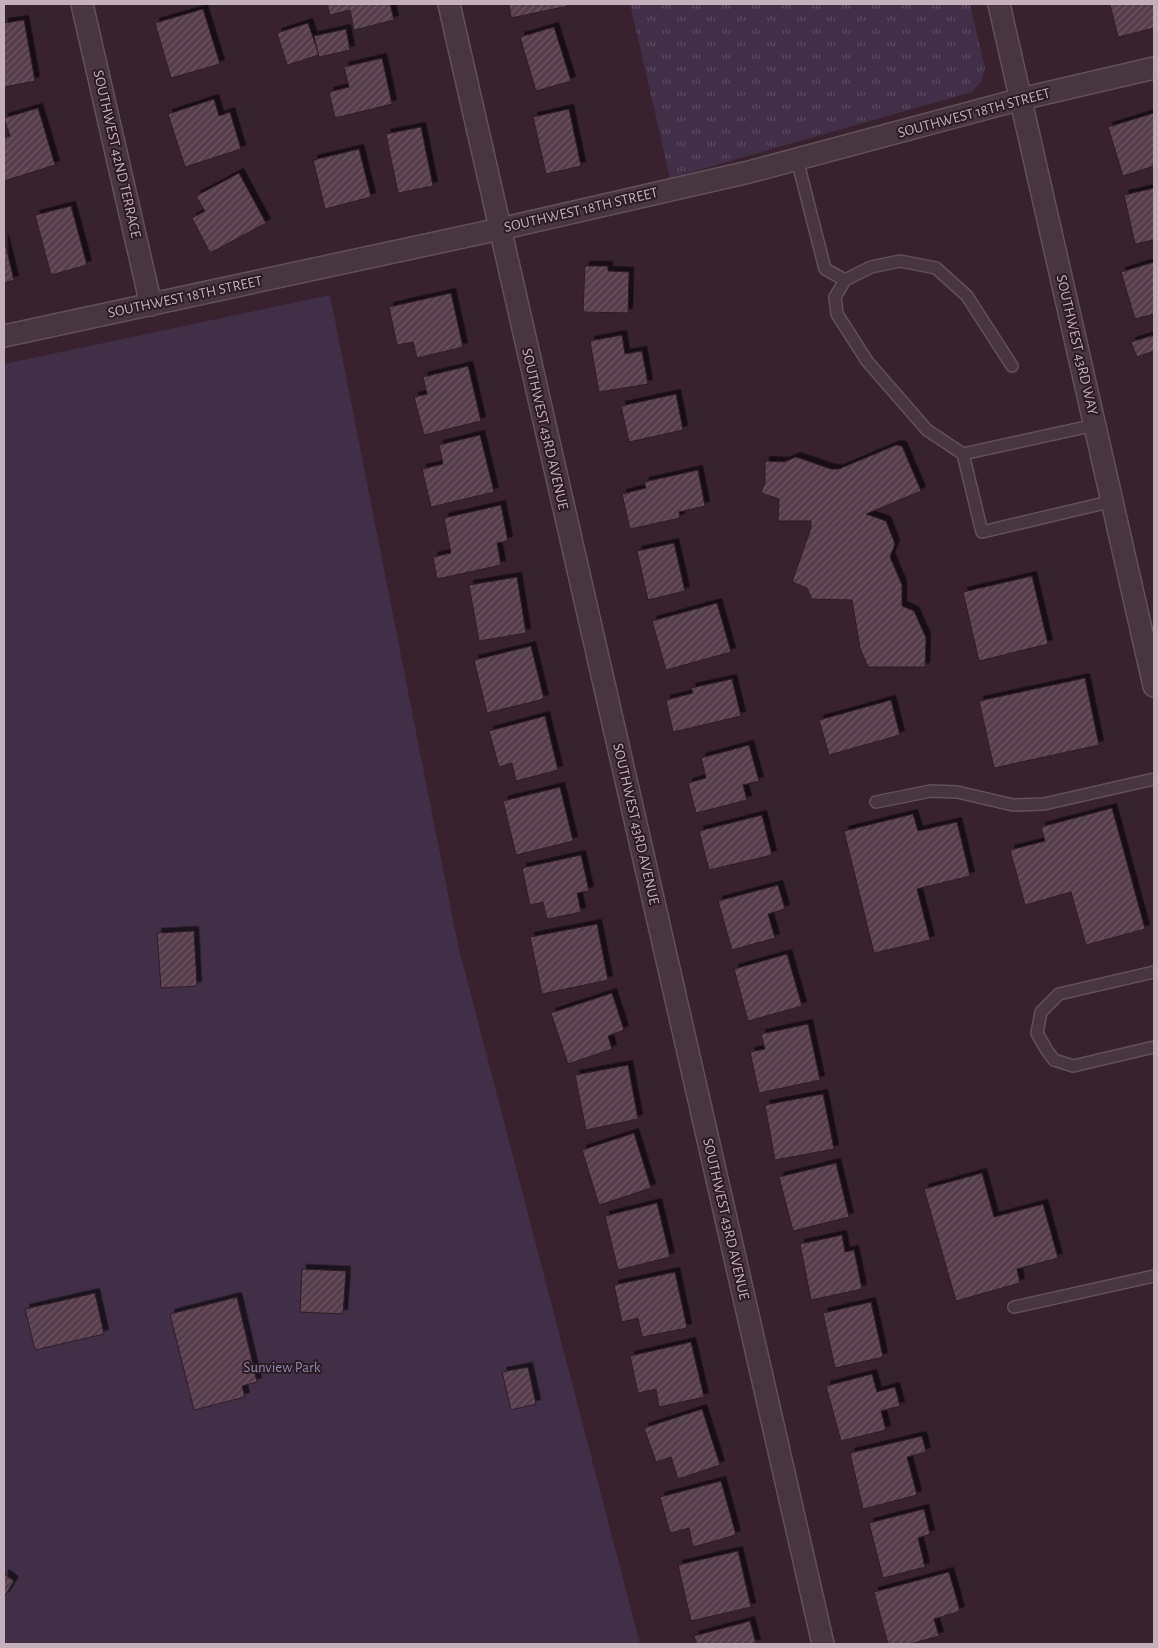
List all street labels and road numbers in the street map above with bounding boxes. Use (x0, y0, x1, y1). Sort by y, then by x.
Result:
street label: SOUTHWEST 42ND TERRACE (90, 69, 144, 239)
street label: SOUTHWEST 18TH STREET (896, 85, 1053, 141)
street label: SOUTHWEST 18TH STREET (503, 185, 660, 235)
street label: SOUTHWEST 18TH STREET (106, 273, 264, 321)
street label: SOUTHWEST 43RD WAY (1054, 273, 1100, 417)
street label: SOUTHWEST 43RD AVENUE (519, 347, 571, 511)
street label: SOUTHWEST 43RD AVENUE (610, 742, 662, 906)
street label: SOUTHWEST 43RD AVENUE (700, 1137, 752, 1301)

